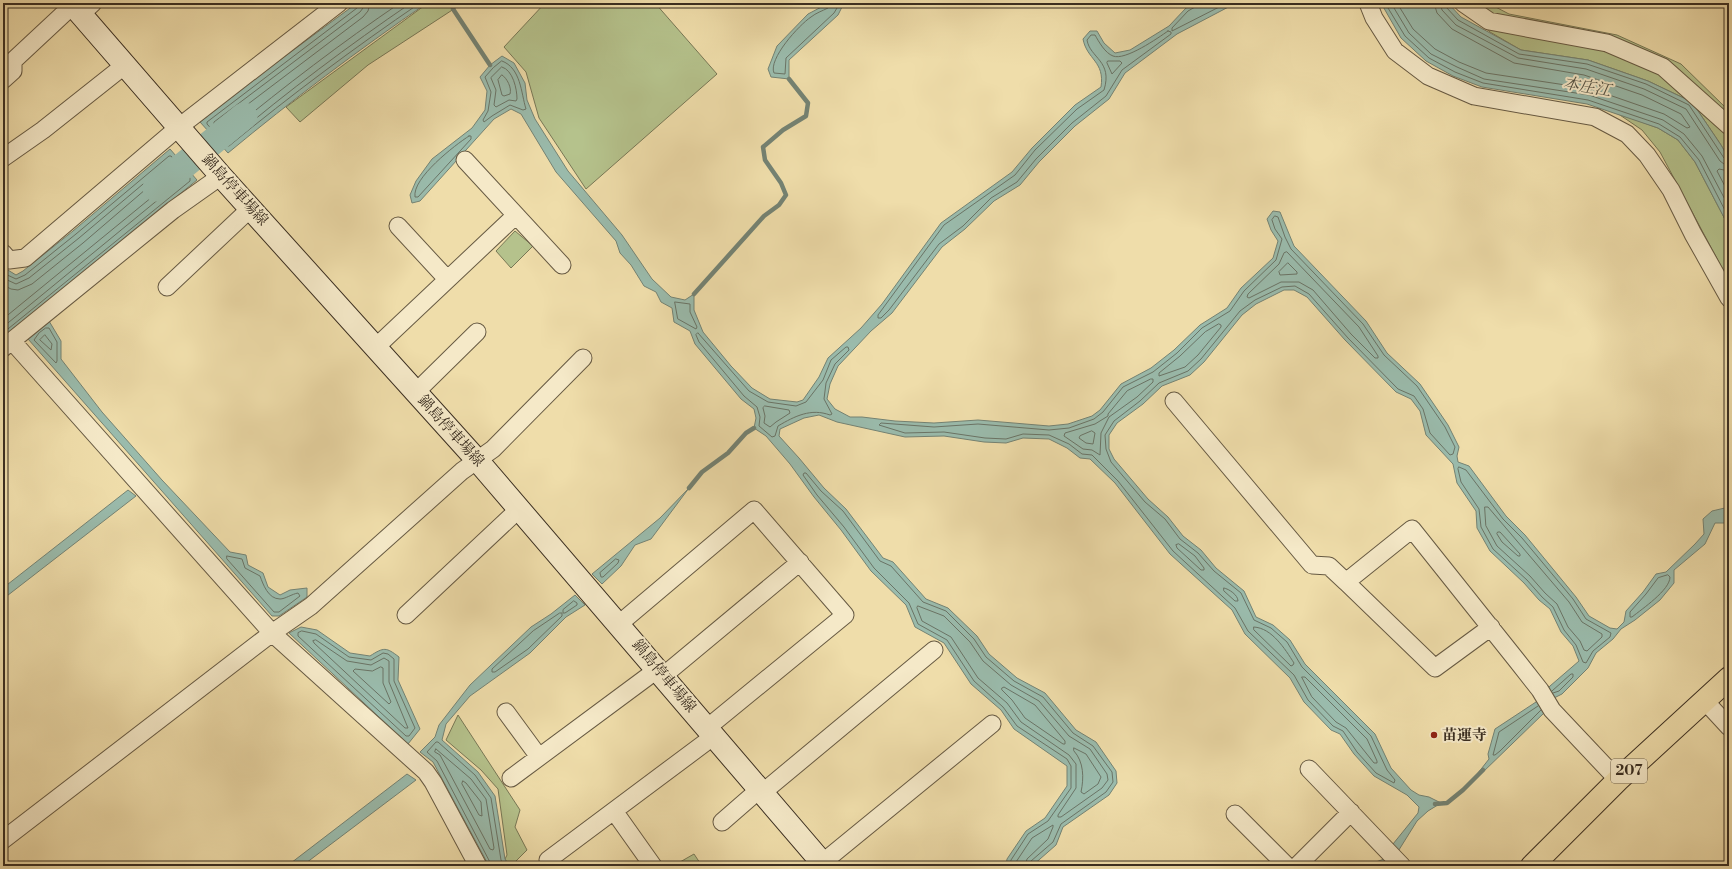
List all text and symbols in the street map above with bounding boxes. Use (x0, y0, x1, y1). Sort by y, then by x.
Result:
water label: 本庄江 (1562, 73, 1614, 101)
street label: 鍋島停車場線 (198, 150, 272, 230)
street label: 鍋島停車場線 (414, 391, 488, 471)
street label: 鍋島停車場線 (628, 635, 700, 717)
place label: 苗運寺 (1442, 726, 1487, 745)
marker: 苗運寺 (1429, 730, 1439, 740)
road number: 207 (1611, 759, 1647, 783)

